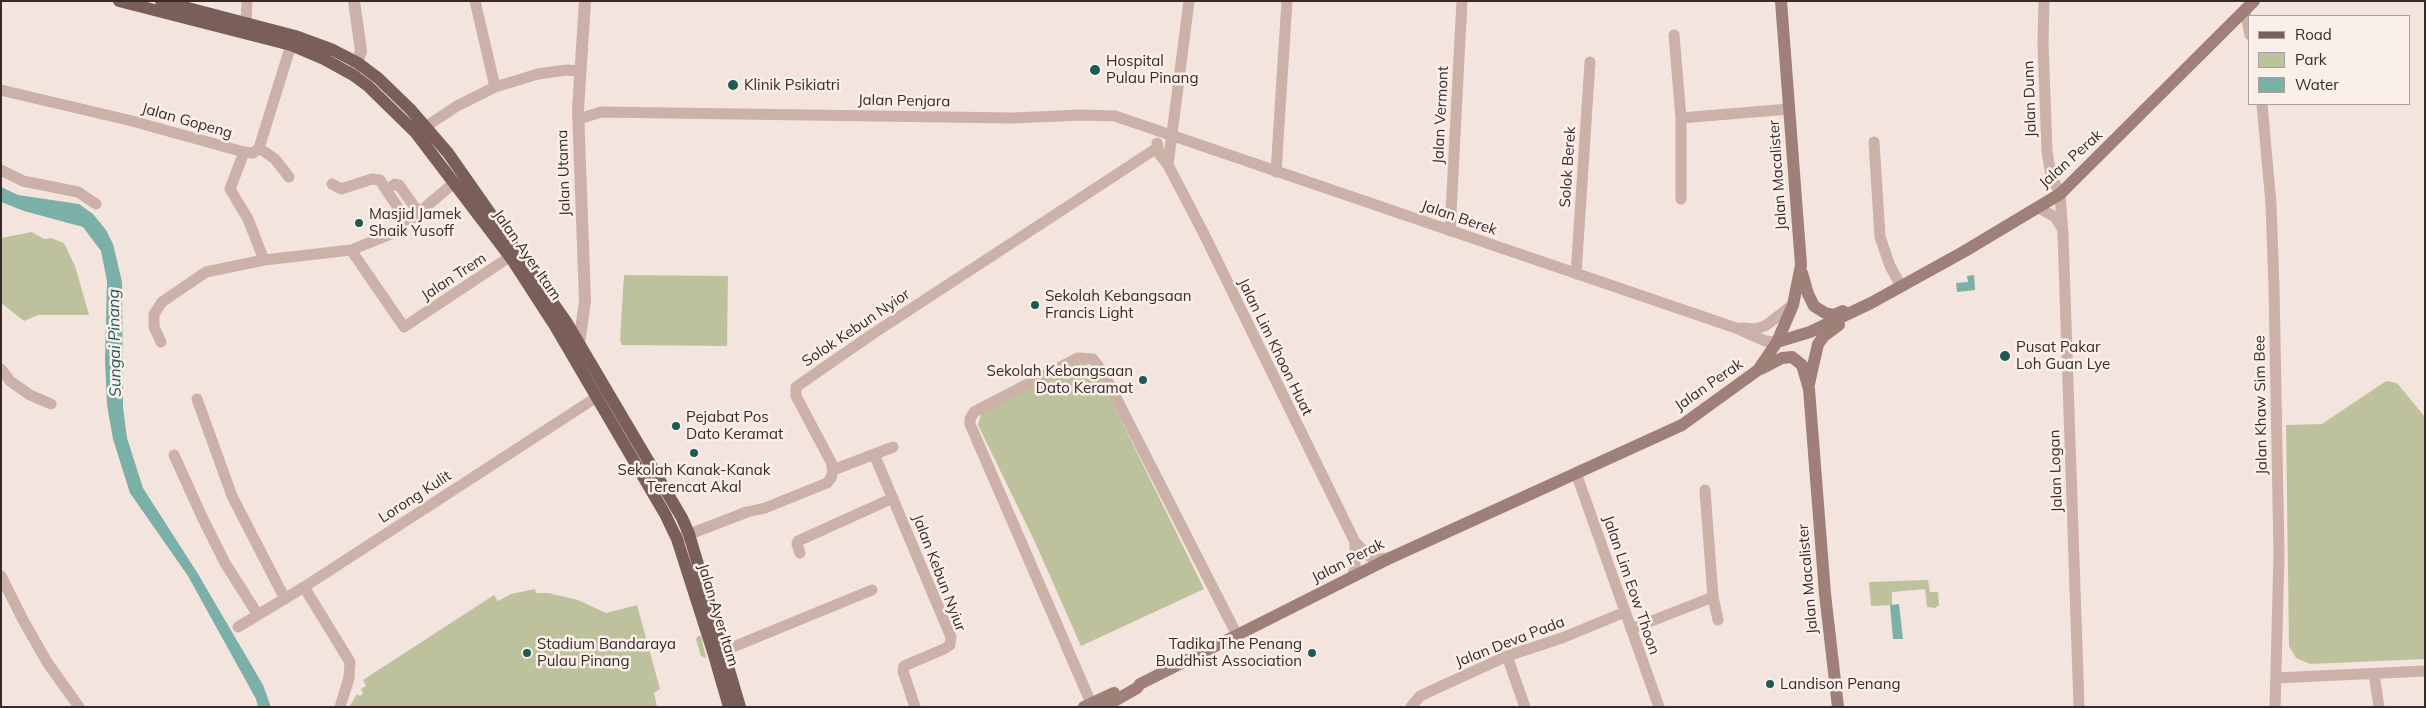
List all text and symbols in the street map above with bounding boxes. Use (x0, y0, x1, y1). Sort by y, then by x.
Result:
legend (2248, 15, 2411, 105)
text: Road (2295, 25, 2332, 44)
text: Park (2295, 50, 2327, 69)
place label: Hospital Pulau Pinang (1106, 52, 1198, 87)
street label: Jalan Dunn (2020, 60, 2040, 138)
marker: Hospital Pulau Pinang (1088, 63, 1102, 77)
street label: Jalan Vermont (1429, 66, 1453, 164)
text: Water (2295, 75, 2339, 94)
place label: Klinik Psikiatri (744, 76, 840, 94)
marker: Klinik Psikiatri (726, 78, 740, 92)
street label: Jalan Penjara (858, 91, 950, 111)
street label: Jalan Gopeng (139, 99, 235, 143)
street label: Jalan Macalister (1765, 119, 1791, 231)
street label: Solok Berek (1556, 126, 1580, 208)
street label: Jalan Perak (2036, 126, 2106, 192)
street label: Jalan Utama (553, 129, 575, 217)
street label: Jalan Berek (1419, 197, 1499, 239)
place label: Masjid Jamek Shaik Yusoff (369, 205, 461, 240)
street label: Jalan Ayer Itam (489, 206, 565, 304)
marker: Masjid Jamek Shaik Yusoff (353, 217, 365, 229)
street label: Jalan Trem (418, 249, 490, 305)
street label: Jalan Lim Khoon Huat (1234, 275, 1316, 419)
street label: Solok Kebun Nyior (799, 285, 913, 371)
place label: Sekolah Kebangsaan Francis Light (1045, 287, 1191, 322)
water label: Sungai Pinang (104, 289, 126, 397)
marker: Sekolah Kebangsaan Francis Light (1029, 299, 1041, 311)
street label: Jalan Khaw Sim Bee (2251, 335, 2271, 475)
place label: Pusat Pakar Loh Guan Lye (2016, 338, 2110, 373)
marker: Pusat Pakar Loh Guan Lye (1998, 349, 2012, 363)
street label: Jalan Perak (1672, 355, 1746, 415)
place label: Sekolah Kebangsaan Dato Keramat (987, 362, 1133, 397)
marker: Sekolah Kebangsaan Dato Keramat (1137, 374, 1149, 386)
place label: Pejabat Pos Dato Keramat (686, 408, 783, 443)
marker: Pejabat Pos Dato Keramat (670, 420, 682, 432)
street label: Jalan Logan (2046, 429, 2066, 513)
marker: Sekolah Kanak-Kanak Terencat Akal (688, 447, 700, 459)
place label: Sekolah Kanak-Kanak Terencat Akal (618, 461, 770, 496)
street label: Lorong Kulit (375, 467, 455, 527)
street label: Jalan Kebun Nyiur (908, 512, 970, 634)
street label: Jalan Lim Eow Thoon (1599, 513, 1663, 657)
street label: Jalan Macalister (1794, 523, 1822, 635)
street label: Jalan Perak (1309, 535, 1387, 587)
street label: Jalan Ayer Itam (694, 561, 742, 669)
street label: Jalan Deva Pada (1453, 613, 1567, 671)
place label: Stadium Bandaraya Pulau Pinang (537, 635, 676, 670)
place label: Tadika The Penang Buddhist Association (1156, 635, 1302, 670)
marker: Stadium Bandaraya Pulau Pinang (521, 647, 533, 659)
marker: Tadika The Penang Buddhist Association (1306, 647, 1318, 659)
place label: Landison Penang (1780, 675, 1900, 693)
marker: Landison Penang (1764, 678, 1776, 690)

